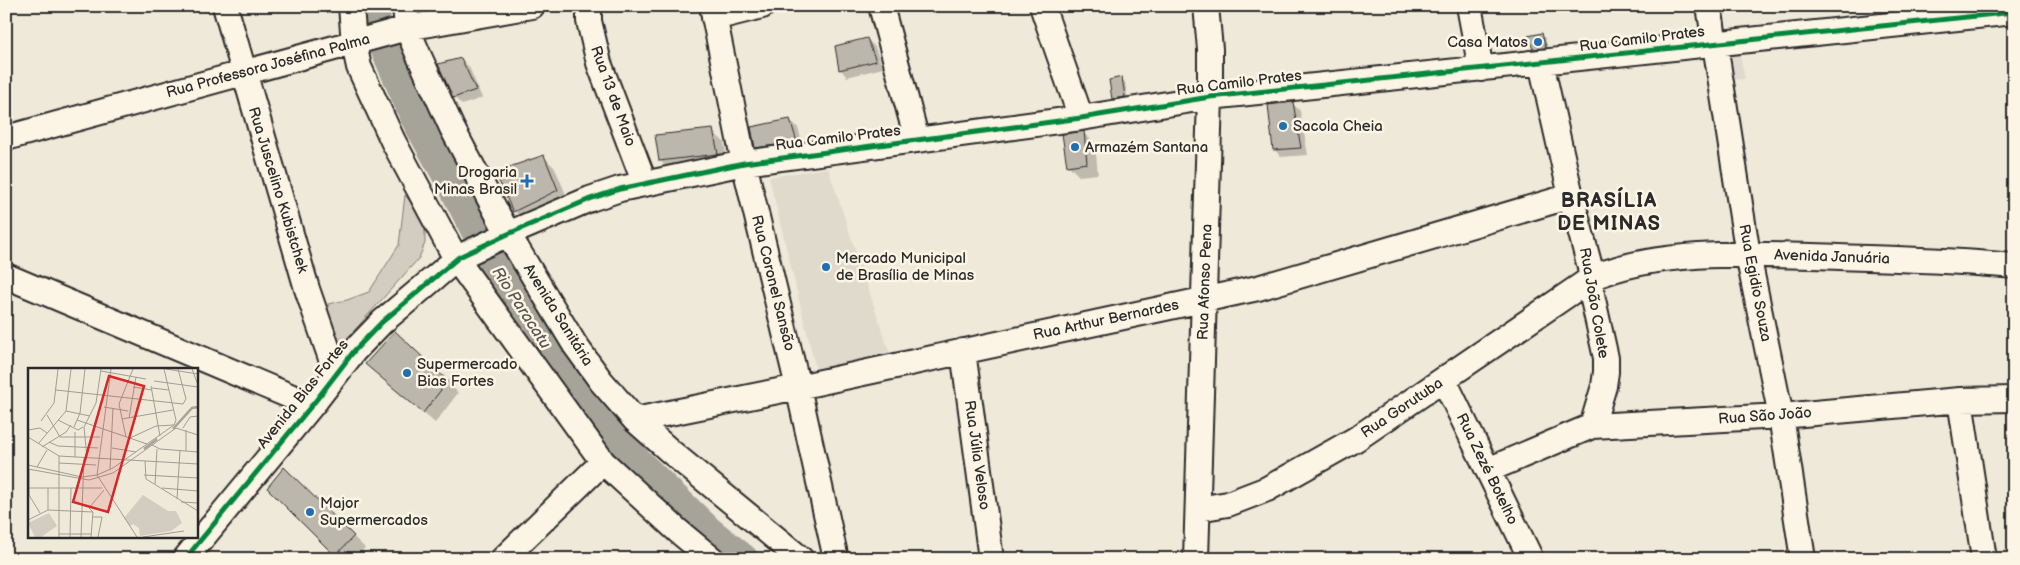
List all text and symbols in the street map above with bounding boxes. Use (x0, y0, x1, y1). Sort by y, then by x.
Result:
street label: Rua Camilo Prates (1578, 22, 1706, 56)
street label: Rua Professora Joséfina Palma (164, 30, 372, 102)
place label: Casa Matos (1447, 33, 1529, 52)
marker: Casa Matos (1532, 36, 1544, 48)
street label: Rua 13 de Maio (586, 43, 640, 149)
street label: Rua Camilo Prates (1175, 66, 1303, 100)
street label: Rua Juscelino Kubistchek (244, 105, 313, 276)
place label: Sacola Cheia (1293, 117, 1383, 136)
marker: Sacola Cheia (1277, 120, 1289, 132)
street label: Rua Camilo Prates (774, 121, 902, 155)
place label: Armazém Santana (1085, 138, 1208, 157)
marker: Armazém Santana (1069, 141, 1081, 153)
place label: Drogaria Minas Brasil (434, 163, 517, 199)
marker: Drogaria Minas Brasil (521, 175, 533, 187)
district label: BRASÍLIA DE MINAS (1557, 186, 1661, 236)
street label: Rua Coronel Sansão (747, 213, 799, 353)
street label: Rua Afonso Pena (1193, 223, 1217, 341)
street label: Rua Egidio Souza (1734, 223, 1776, 343)
street label: Avenida Januária (1774, 245, 1890, 269)
street label: Rua João Colete (1575, 246, 1613, 360)
place label: Mercado Municipal de Brasília de Minas (836, 249, 975, 285)
street label: Avenida Sanitária (519, 260, 597, 370)
marker: Mercado Municipal de Brasília de Minas (820, 261, 832, 273)
water label: Rio Paracatu (488, 264, 555, 353)
street label: Rua Arthur Bernardes (1031, 295, 1181, 345)
street label: Avenida Bias Fortes (253, 335, 353, 452)
place label: Supermercado Bias Fortes (417, 355, 517, 391)
marker: Supermercado Bias Fortes (401, 367, 413, 379)
inset map (28, 368, 198, 538)
street label: Rua Gorutuba (1357, 374, 1447, 442)
street label: Rua Júlia Veloso (960, 399, 994, 511)
street label: Rua São João (1718, 403, 1812, 429)
street label: Rua Zezé Botelho (1452, 410, 1522, 528)
place label: Major Supermercados (320, 494, 428, 530)
marker: Major Supermercados (304, 506, 316, 518)

